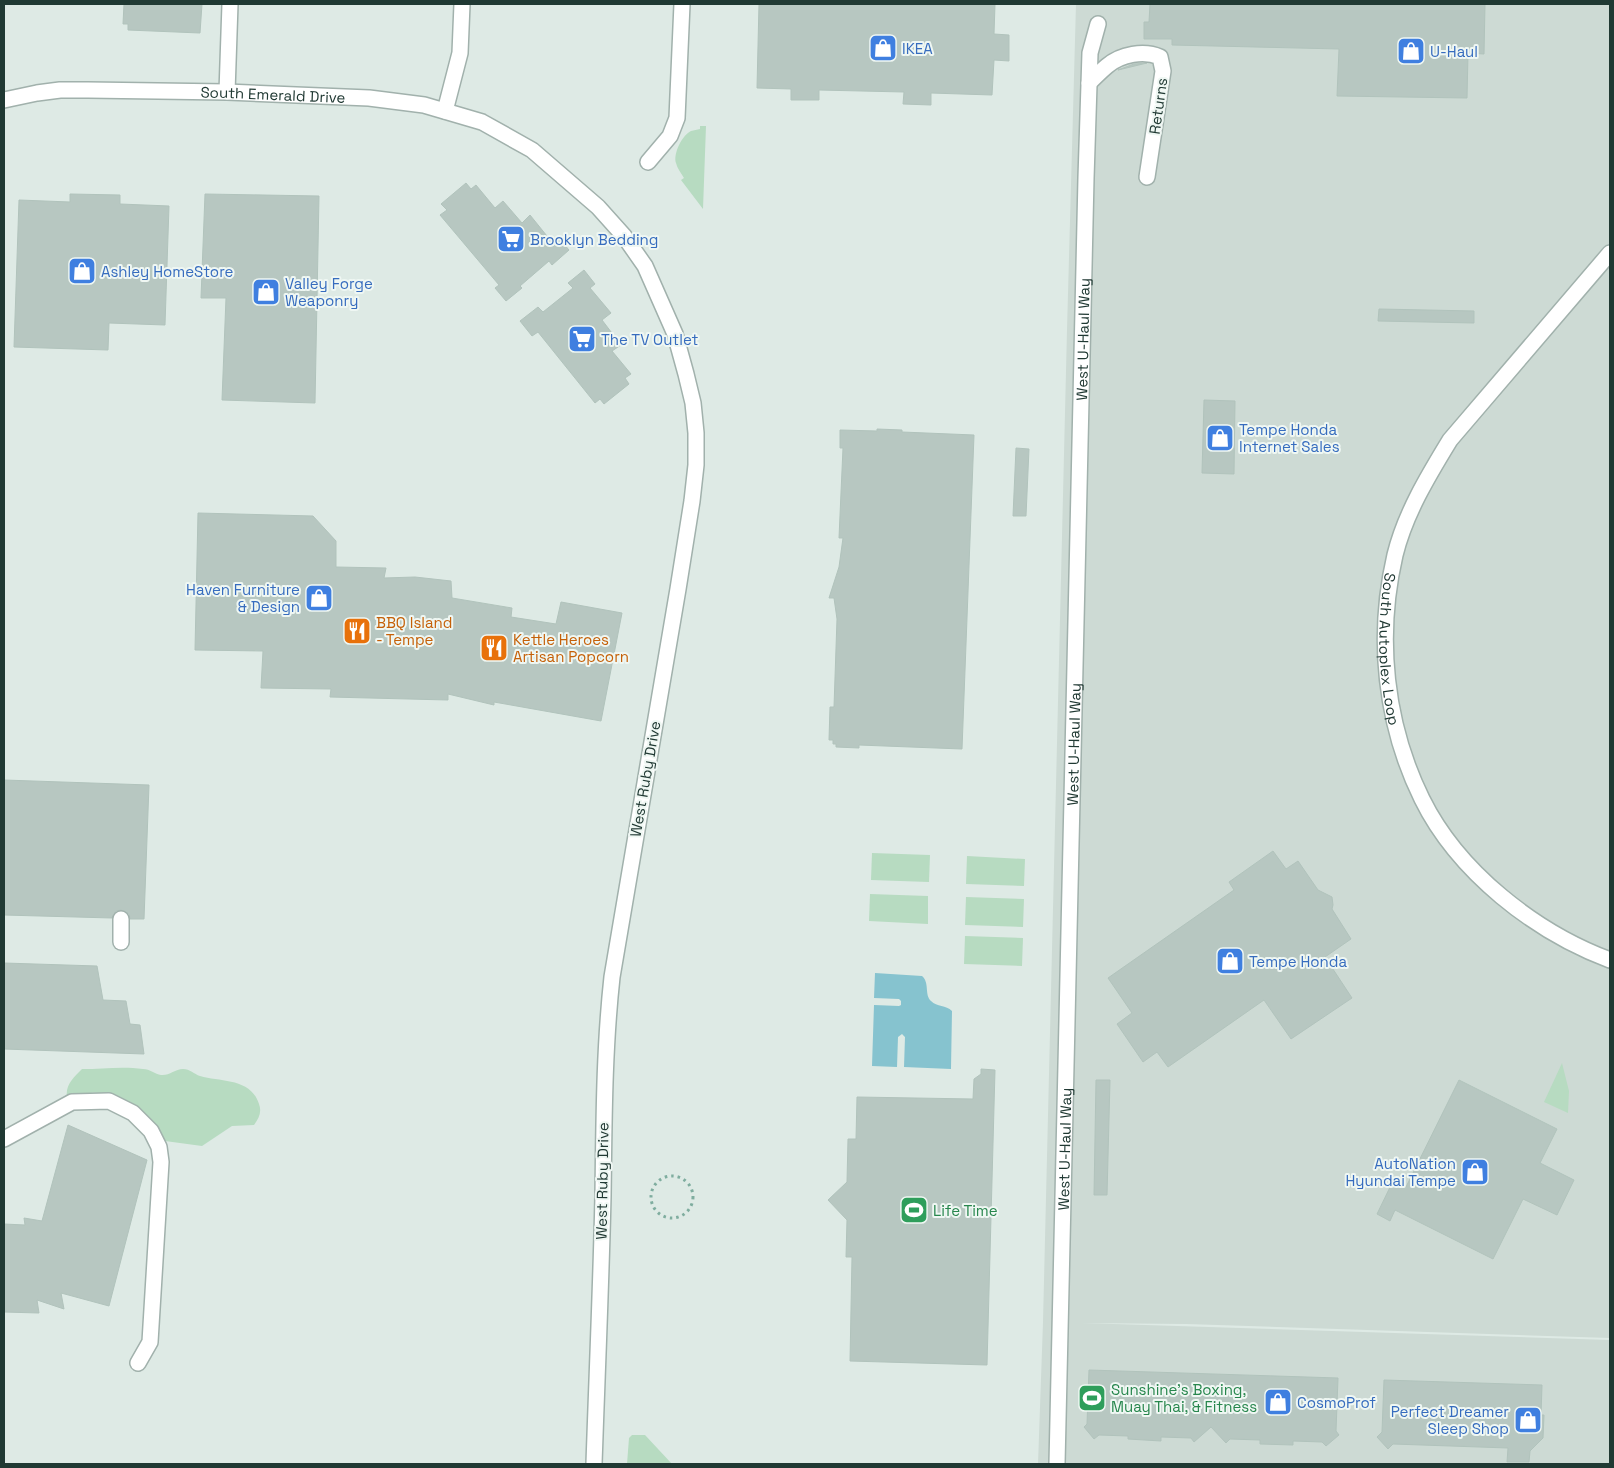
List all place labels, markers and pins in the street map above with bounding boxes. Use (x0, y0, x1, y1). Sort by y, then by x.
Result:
shop icon: IKEA (868, 33, 898, 63)
shop icon: U-Haul (1396, 36, 1426, 66)
place label: IKEA (902, 39, 933, 58)
place label: U-Haul (1430, 42, 1478, 61)
supermarket icon: Brooklyn Bedding (496, 224, 526, 254)
place label: Brooklyn Bedding (530, 230, 658, 249)
shop icon: Ashley HomeStore (67, 256, 97, 286)
place label: Ashley HomeStore (101, 262, 234, 281)
place label: Valley Forge Weaponry (285, 274, 373, 310)
shop icon: Valley Forge Weaponry (251, 277, 281, 307)
supermarket icon: The TV Outlet (567, 324, 597, 354)
place label: The TV Outlet (601, 330, 699, 349)
place label: Tempe Honda Internet Sales (1239, 420, 1340, 456)
shop icon: Tempe Honda Internet Sales (1205, 423, 1235, 453)
place label: Haven Furniture & Design (186, 580, 300, 616)
shop icon: Haven Furniture & Design (304, 583, 334, 613)
place label: BBQ Island - Tempe (376, 613, 452, 649)
restaurant icon: BBQ Island - Tempe (342, 616, 372, 646)
place label: Kettle Heroes Artisan Popcorn (513, 630, 629, 666)
restaurant icon: Kettle Heroes Artisan Popcorn (479, 633, 509, 663)
shop icon: Tempe Honda (1215, 946, 1245, 976)
place label: Tempe Honda (1249, 952, 1347, 971)
place label: AutoNation Hyundai Tempe (1346, 1154, 1456, 1190)
shop icon: AutoNation Hyundai Tempe (1460, 1157, 1490, 1187)
sports icon: Life Time (899, 1195, 929, 1225)
place label: Life Time (933, 1201, 998, 1220)
place label: Sunshine's Boxing, Muay Thai, & Fitness (1111, 1380, 1257, 1416)
sports icon: Sunshine's Boxing, Muay Thai, & Fitness (1077, 1383, 1107, 1413)
shop icon: CosmoProf (1263, 1387, 1293, 1417)
place label: CosmoProf (1297, 1393, 1376, 1412)
place label: Perfect Dreamer Sleep Shop (1391, 1402, 1509, 1438)
shop icon: Perfect Dreamer Sleep Shop (1513, 1405, 1543, 1435)

